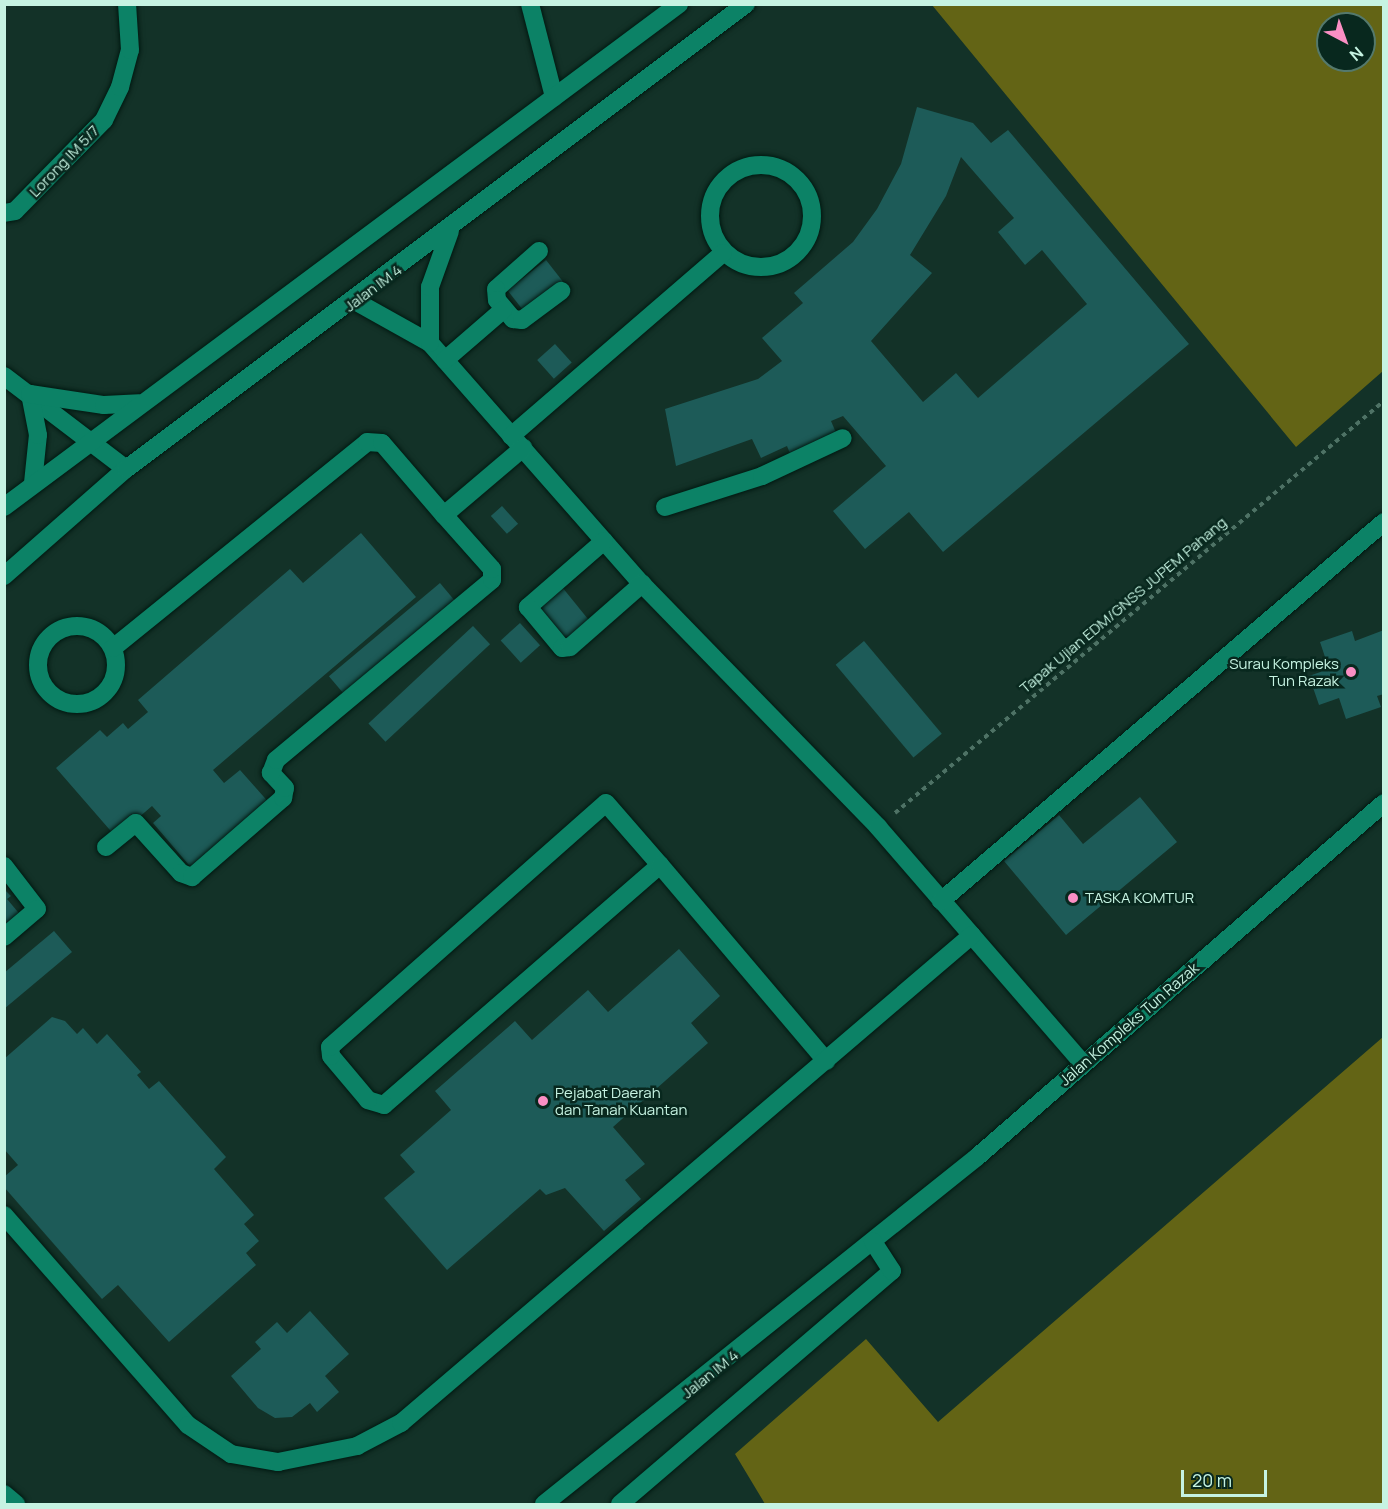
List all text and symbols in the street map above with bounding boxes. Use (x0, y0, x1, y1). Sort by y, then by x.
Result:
north arrow (1316, 12, 1376, 72)
text: N (1345, 42, 1368, 66)
street label: Lorong IM 5/7 (25, 121, 103, 201)
street label: Jalan IM 4 (341, 261, 405, 315)
street label: Tapak Ujian EDM/GNSS JUPEM Pahang (1016, 513, 1230, 697)
place label: Surau Kompleks Tun Razak (1229, 654, 1339, 689)
marker: Surau Kompleks Tun Razak (1344, 665, 1358, 679)
place label: TASKA KOMTUR (1085, 889, 1194, 907)
marker: TASKA KOMTUR (1066, 891, 1080, 905)
street label: Jalan Kompleks Tun Razak (1056, 959, 1202, 1089)
place label: Pejabat Daerah dan Tanah Kuantan (555, 1083, 687, 1118)
marker: Pejabat Daerah dan Tanah Kuantan (536, 1094, 550, 1108)
street label: Jalan IM 4 (678, 1346, 742, 1402)
scale bar (1184, 1458, 1270, 1496)
text: 20 m (1192, 1468, 1232, 1492)

